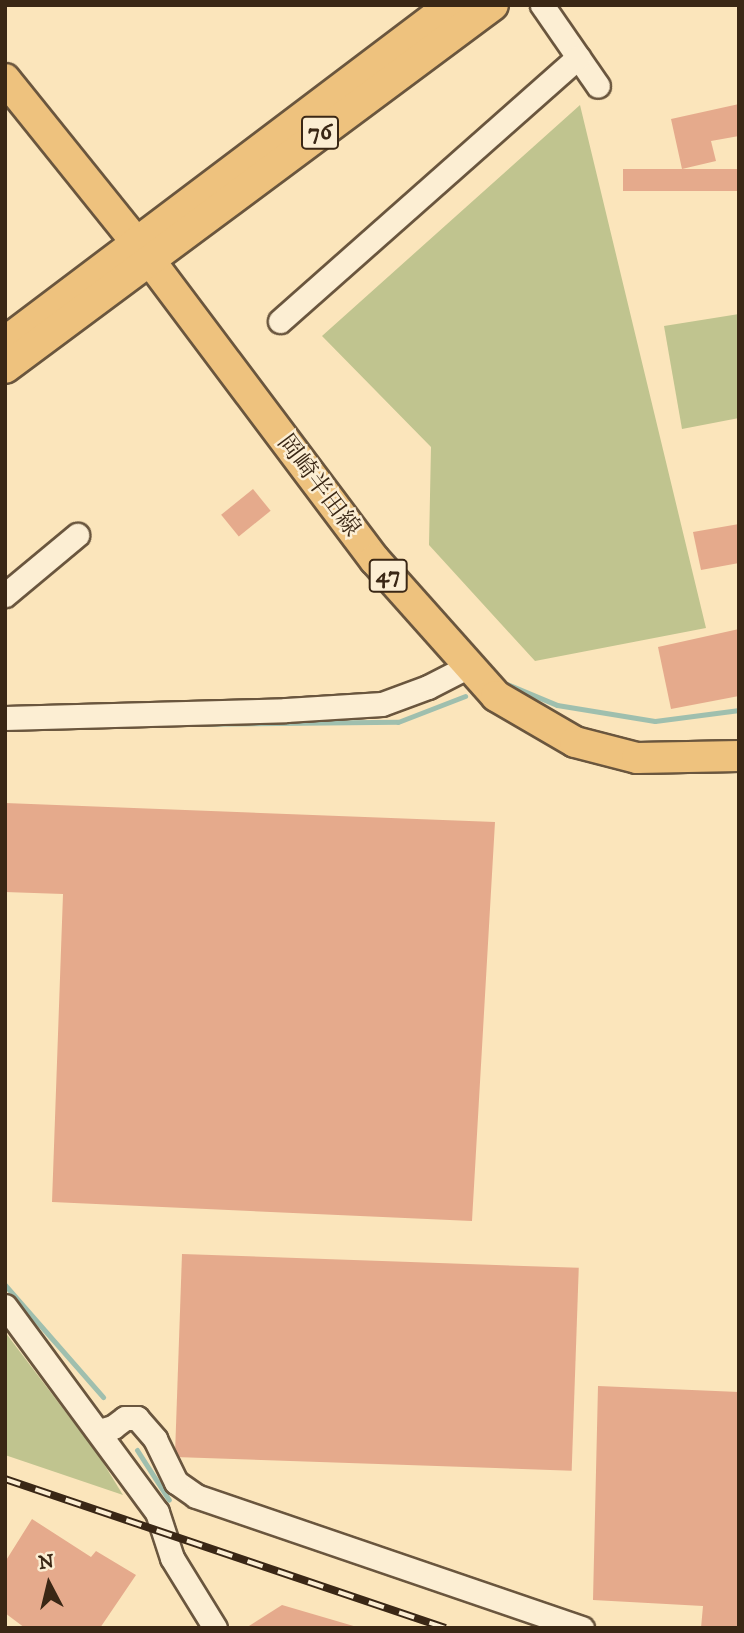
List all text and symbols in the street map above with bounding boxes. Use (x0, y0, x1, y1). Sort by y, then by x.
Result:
road number: 76 (301, 114, 339, 152)
street label: 岡崎半田線 (270, 429, 366, 543)
road number: 47 (367, 556, 409, 596)
north arrow (14, 1549, 84, 1619)
text: N (37, 1550, 56, 1575)

